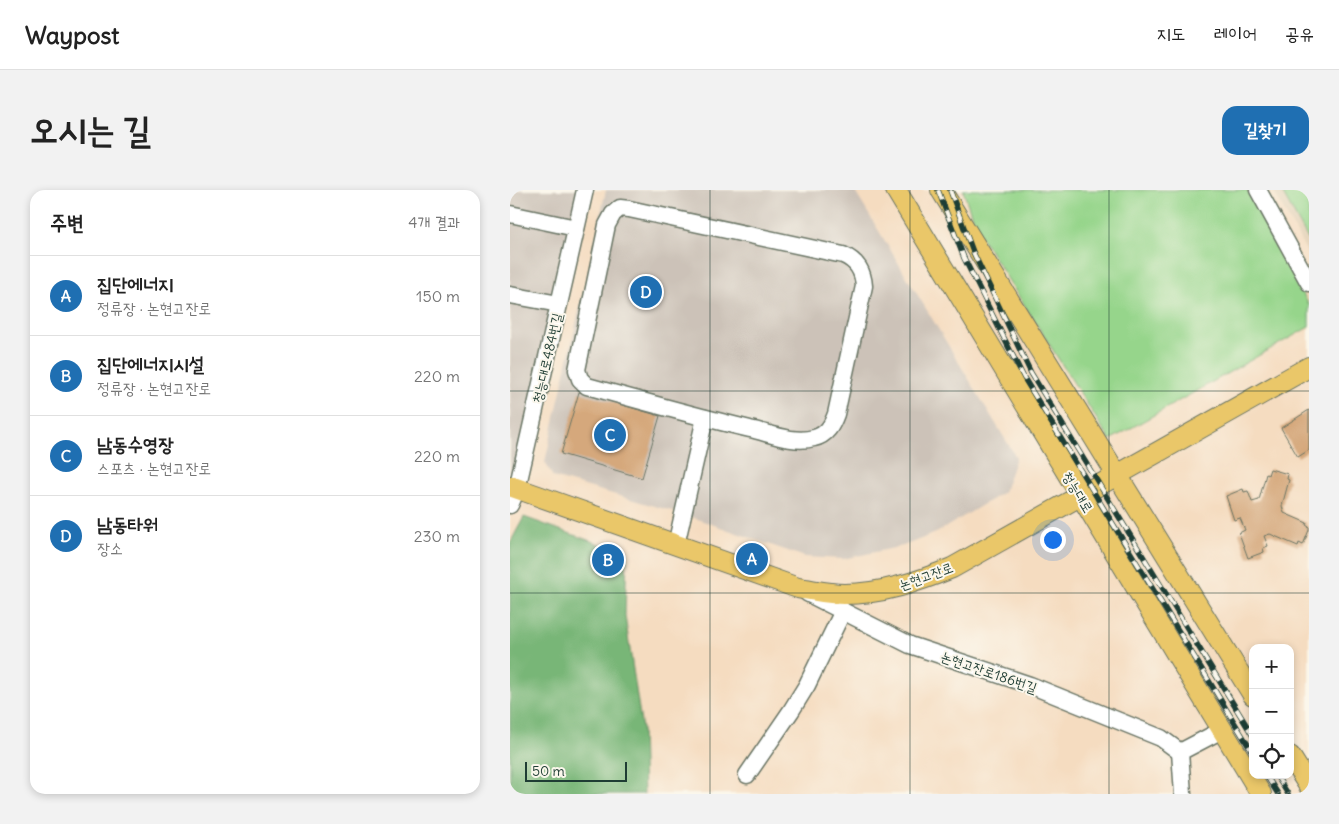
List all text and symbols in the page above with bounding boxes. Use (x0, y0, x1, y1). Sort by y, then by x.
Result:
text: Waypost (25, 20, 119, 50)
text: 지도 (1157, 22, 1186, 45)
text: 레이어 (1214, 22, 1257, 45)
text: 공유 (1285, 22, 1314, 45)
button: 길찾기 (1222, 106, 1309, 155)
text: 오시는 길 (30, 107, 151, 151)
text: 주변 (50, 209, 84, 236)
text: 4개 결과 (408, 212, 460, 232)
text: 집단에너지 (97, 272, 173, 296)
pin: D (630, 273, 662, 311)
text: A (61, 286, 71, 306)
text: 150 m (416, 286, 460, 306)
text: 정류장 · 논현고잔로 (97, 298, 211, 318)
street label: 청능대로484번길 (528, 311, 566, 405)
text: 집단에너지시설 (97, 352, 204, 376)
text: B (61, 366, 71, 386)
text: 220 m (414, 366, 460, 386)
text: 정류장 · 논현고잔로 (97, 378, 211, 398)
pin: C (594, 416, 626, 454)
text: 남동수영장 (97, 432, 173, 456)
text: C (61, 446, 71, 466)
text: 220 m (414, 446, 460, 466)
text: 스포츠 · 논현고잔로 (97, 458, 211, 478)
street label: 청능대로 (1059, 468, 1097, 516)
text: 남동타워 (97, 512, 158, 536)
text: D (60, 526, 72, 546)
text: 230 m (414, 526, 460, 546)
your location (1040, 527, 1066, 553)
text: 장소 (97, 538, 123, 558)
pin: A (736, 540, 768, 578)
pin: B (592, 541, 624, 579)
street label: 논현고잔로 (896, 558, 956, 594)
map controls (1249, 644, 1294, 779)
button: + (1249, 644, 1294, 689)
street label: 논현고잔로186번길 (939, 647, 1040, 697)
button: − (1249, 689, 1294, 734)
button: locate (1249, 734, 1294, 779)
scale bar (525, 759, 628, 782)
text: 50 m (532, 762, 565, 780)

